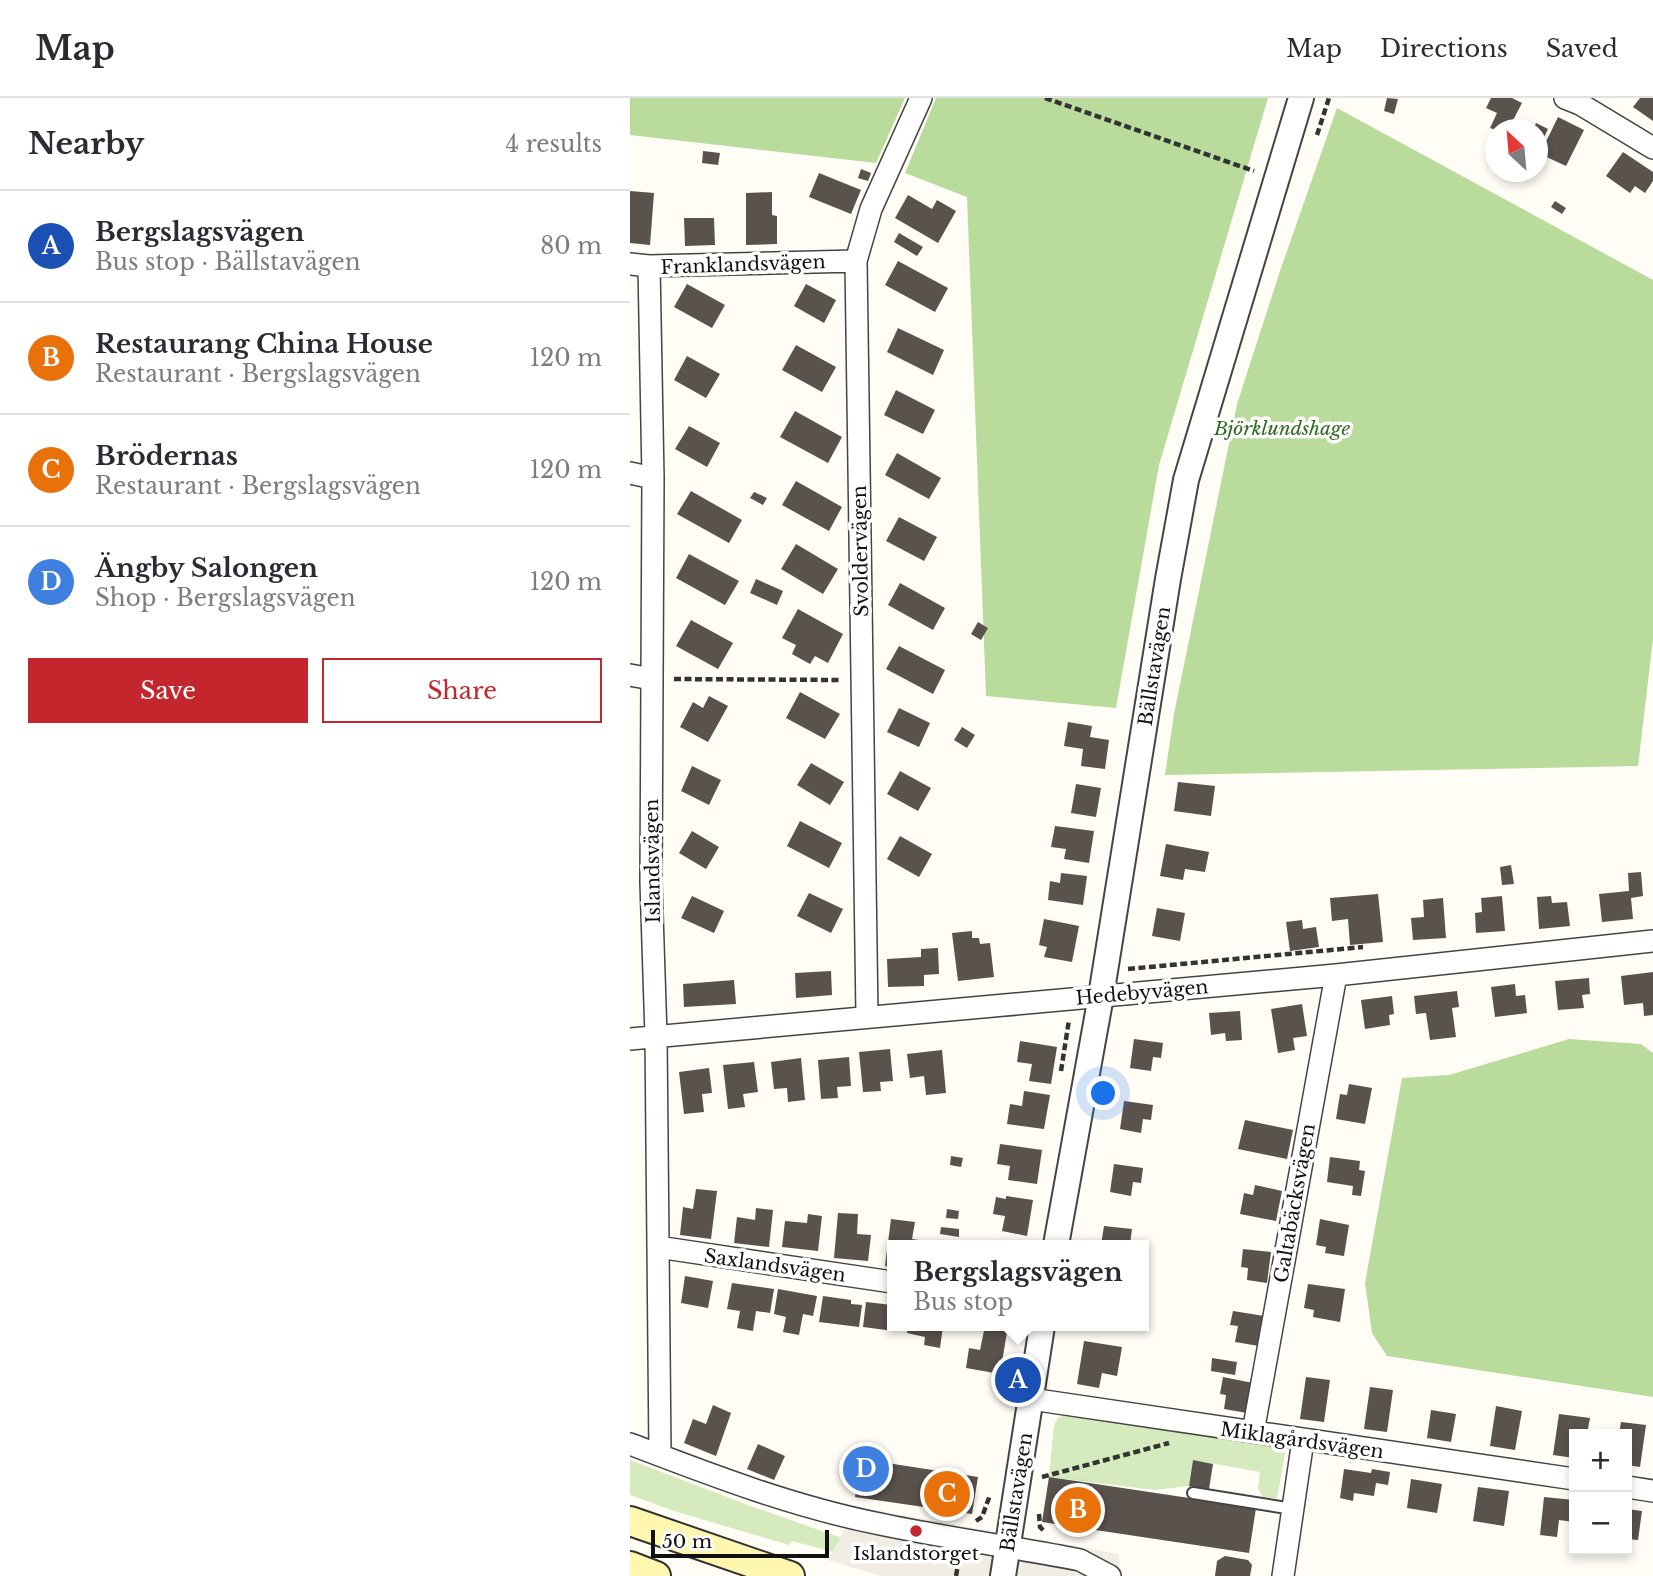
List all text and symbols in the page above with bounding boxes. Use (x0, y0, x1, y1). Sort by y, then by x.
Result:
text: Map (35, 28, 115, 69)
text: Map (1286, 34, 1342, 63)
text: Directions (1380, 34, 1508, 63)
text: Saved (1546, 34, 1618, 63)
north arrow (1485, 119, 1548, 182)
text: Nearby (28, 125, 144, 162)
text: 4 results (506, 130, 602, 158)
text: Bergslagsvägen (95, 216, 304, 248)
text: A (42, 232, 60, 260)
text: 80 m (540, 232, 602, 260)
text: Bus stop · Bällstavägen (95, 248, 361, 276)
street label: Franklandsvägen (660, 250, 826, 279)
text: Restaurang China House (95, 328, 433, 360)
text: B (42, 344, 60, 372)
text: 120 m (530, 344, 602, 372)
text: Restaurant · Bergslagsvägen (95, 360, 421, 388)
park label: Björklundshage (1213, 417, 1350, 440)
text: Brödernas (95, 440, 238, 472)
text: C (42, 456, 60, 484)
text: 120 m (530, 456, 602, 484)
text: Restaurant · Bergslagsvägen (95, 472, 421, 500)
street label: Svoldervägen (848, 485, 873, 617)
text: Ängby Salongen (95, 552, 318, 584)
text: D (40, 568, 62, 596)
text: 120 m (530, 568, 602, 596)
text: Shop · Bergslagsvägen (95, 584, 356, 612)
street label: Bällstavägen (1134, 605, 1175, 727)
button: Save (28, 658, 308, 723)
button: Share (322, 658, 602, 723)
street label: Islandsvägen (640, 798, 665, 924)
street label: Hedebyvägen (1075, 975, 1209, 1010)
your location (1086, 1076, 1120, 1110)
street label: Galtabäcksvägen (1269, 1122, 1320, 1285)
popup (887, 1240, 1149, 1331)
street label: Saxlandsvägen (703, 1244, 847, 1287)
text: Bergslagsvägen (913, 1256, 1123, 1288)
text: Bus stop (913, 1288, 1013, 1316)
pin: A (995, 1354, 1041, 1406)
street label: Miklagårdsvägen (1219, 1418, 1385, 1463)
map controls (1569, 1429, 1632, 1555)
button: + (1569, 1429, 1632, 1492)
street label: Bällstavägen (996, 1431, 1037, 1553)
pin: D (843, 1443, 889, 1495)
pin: C (924, 1468, 970, 1520)
pin: B (1055, 1484, 1101, 1536)
button: − (1569, 1492, 1632, 1555)
marker: Islandstorget (908, 1523, 924, 1539)
scale bar (651, 1527, 830, 1559)
text: 50 m (662, 1530, 712, 1553)
place label: Islandstorget (853, 1542, 980, 1565)

